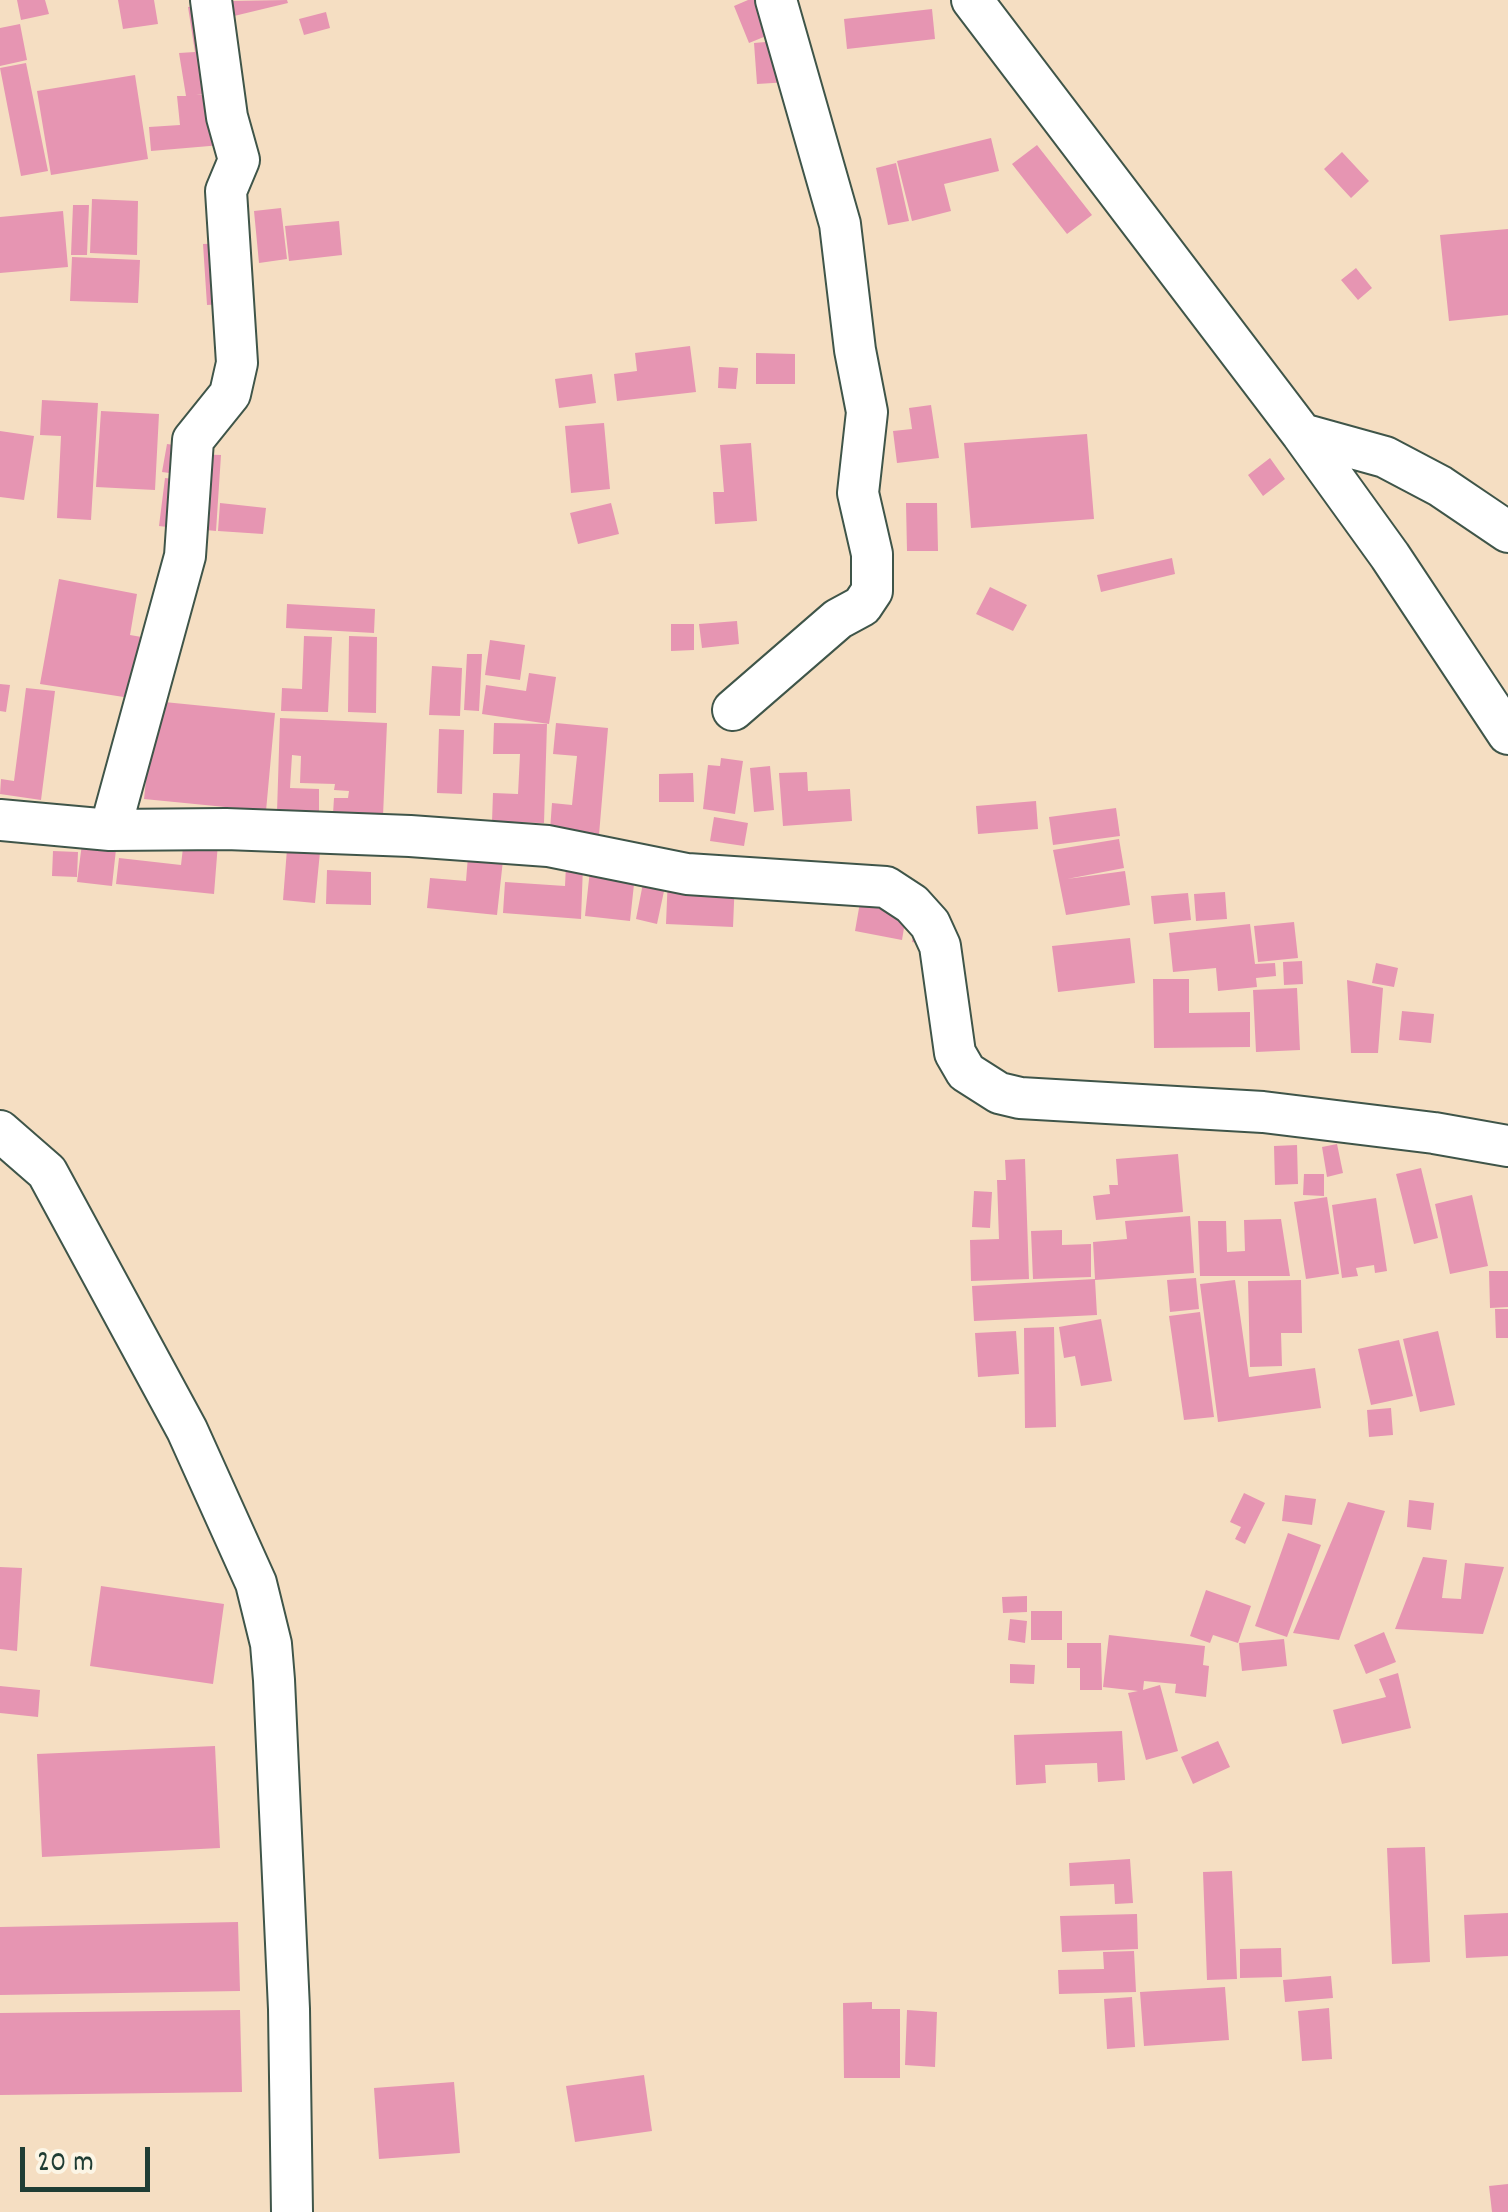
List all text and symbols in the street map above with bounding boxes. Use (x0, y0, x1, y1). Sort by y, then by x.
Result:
scale bar (25, 2127, 155, 2189)
text: 20 m (37, 2143, 94, 2186)

